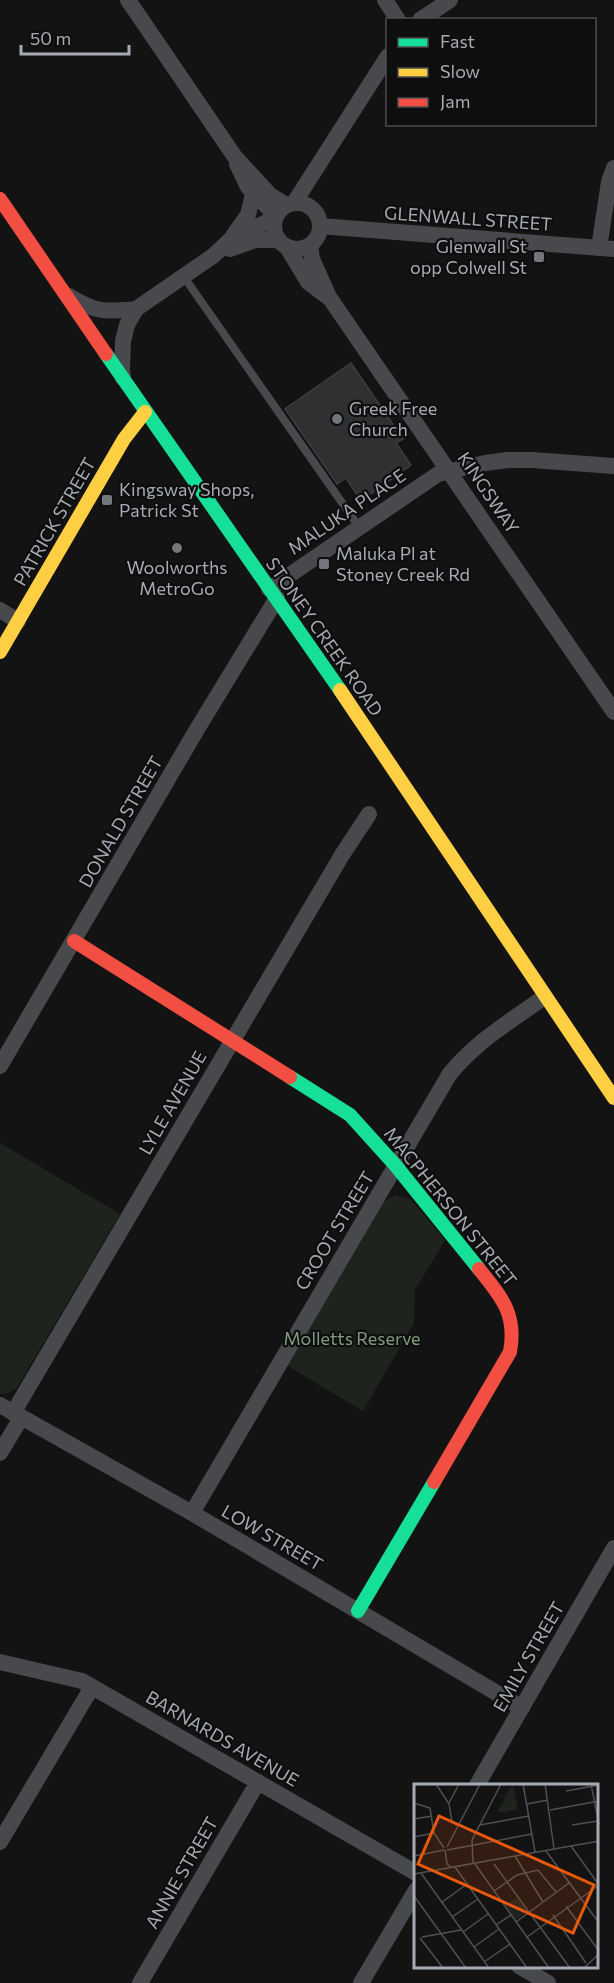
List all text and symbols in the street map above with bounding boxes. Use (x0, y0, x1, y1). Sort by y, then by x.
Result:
scale bar (21, 18, 129, 56)
legend (386, 18, 596, 126)
text: 50 m (30, 27, 71, 49)
text: Fast (440, 30, 475, 52)
text: Slow (440, 60, 480, 82)
text: Jam (440, 90, 470, 112)
street label: GLENWALL STREET (383, 201, 553, 235)
place label: Glenwall St opp Colwell St (410, 235, 527, 278)
marker: Glenwall St opp Colwell St (532, 250, 546, 264)
place label: Greek Free Church (349, 397, 437, 440)
marker: Greek Free Church (330, 412, 344, 426)
street label: KINGSWAY (454, 447, 524, 538)
street label: PATRICK STREET (8, 453, 100, 590)
street label: MALUKA PLACE (283, 464, 410, 559)
place label: Kingsway Shops, Patrick St (119, 478, 254, 521)
marker: Kingsway Shops, Patrick St (100, 493, 114, 507)
marker: Woolworths MetroGo (170, 541, 184, 555)
place label: Maluka Pl at Stoney Creek Rd (336, 542, 470, 585)
street label: STONEY CREEK ROAD (262, 553, 388, 720)
place label: Woolworths MetroGo (126, 556, 228, 599)
marker: Maluka Pl at Stoney Creek Rd (317, 557, 331, 571)
street label: DONALD STREET (74, 752, 167, 891)
street label: LYLE AVENUE (134, 1047, 211, 1158)
street label: MACPHERSON STREET (380, 1122, 522, 1290)
street label: CROOT STREET (290, 1167, 378, 1294)
park label: Molletts Reserve (283, 1327, 421, 1349)
street label: LOW STREET (218, 1499, 327, 1575)
street label: EMILY STREET (488, 1598, 568, 1715)
street label: BARNARDS AVENUE (142, 1685, 303, 1791)
inset map (414, 1784, 599, 1968)
street label: ANNIE STREET (140, 1813, 222, 1932)

